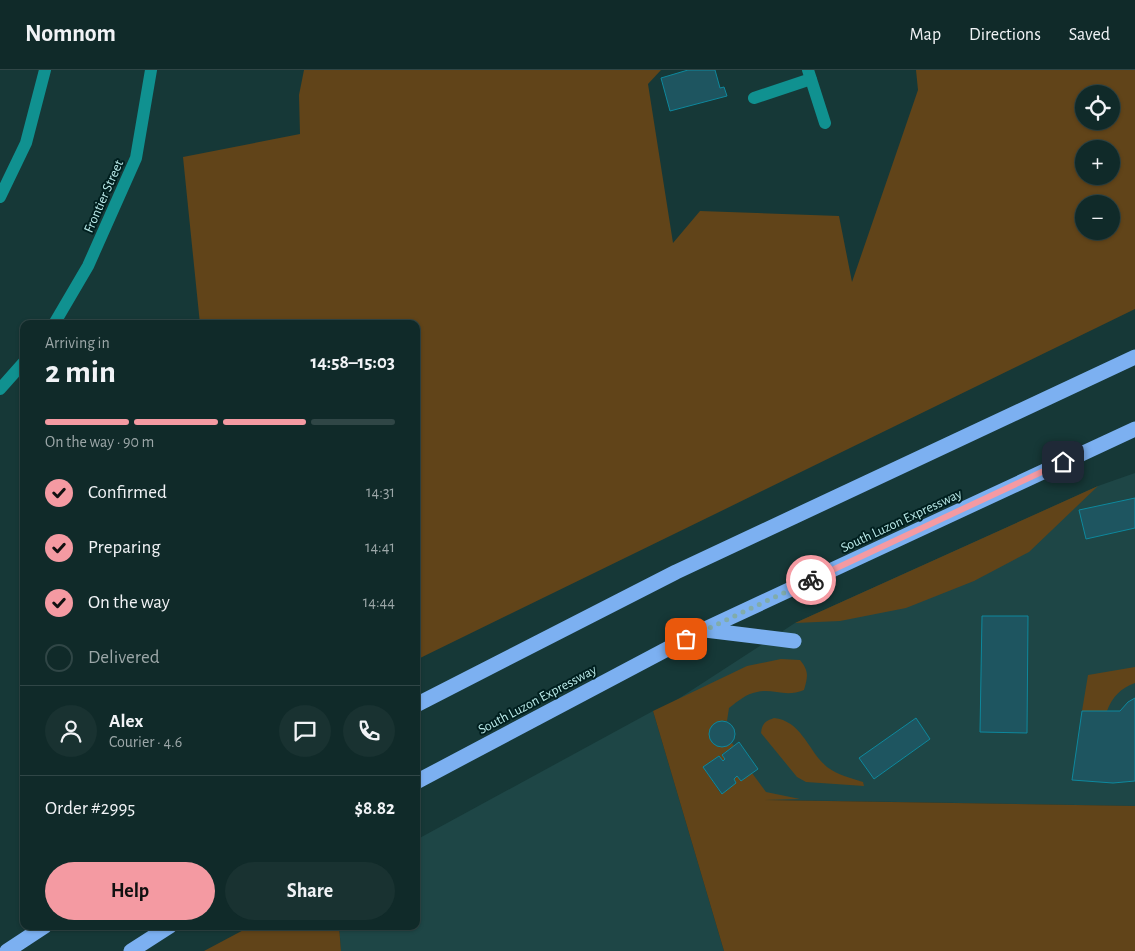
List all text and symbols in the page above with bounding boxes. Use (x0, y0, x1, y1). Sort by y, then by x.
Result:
text: Nomnom (25, 22, 116, 46)
text: Map (910, 26, 941, 44)
text: Directions (969, 26, 1041, 44)
text: Saved (1069, 26, 1110, 44)
map controls (1075, 85, 1120, 240)
button: locate (1075, 85, 1120, 130)
button: + (1075, 140, 1120, 185)
street label: Frontier Street (82, 157, 126, 235)
button: − (1075, 195, 1120, 240)
text: Arriving in (45, 335, 110, 351)
text: 14:58–15:03 (310, 353, 395, 372)
text: 2 min (45, 356, 116, 388)
text: On the way · 90 m (45, 434, 154, 450)
pin (1042, 441, 1084, 483)
icon: home (1049, 448, 1077, 476)
icon: check (45, 479, 73, 507)
text: Confirmed (88, 483, 167, 502)
text: 14:31 (366, 484, 395, 500)
street label: South Luzon Expressway (839, 487, 964, 555)
icon: check (45, 534, 73, 562)
text: Preparing (88, 538, 161, 557)
text: 14:41 (365, 539, 395, 555)
courier (786, 555, 836, 605)
icon: bike (797, 566, 825, 594)
icon: check (45, 589, 73, 617)
text: On the way (88, 593, 170, 612)
text: 14:44 (363, 594, 395, 610)
pin (665, 618, 707, 660)
icon: bag (672, 625, 700, 653)
text: Delivered (88, 648, 160, 667)
street label: South Luzon Expressway (476, 663, 599, 737)
button: person (45, 705, 97, 757)
button: chat (279, 705, 331, 757)
button: phone (343, 705, 395, 757)
text: Alex (109, 712, 143, 731)
text: Courier · 4.6 (109, 734, 182, 750)
text: Order #2995 (45, 799, 135, 818)
text: $8.82 (354, 799, 395, 818)
button: Help (45, 862, 215, 920)
button: Share (225, 862, 395, 920)

